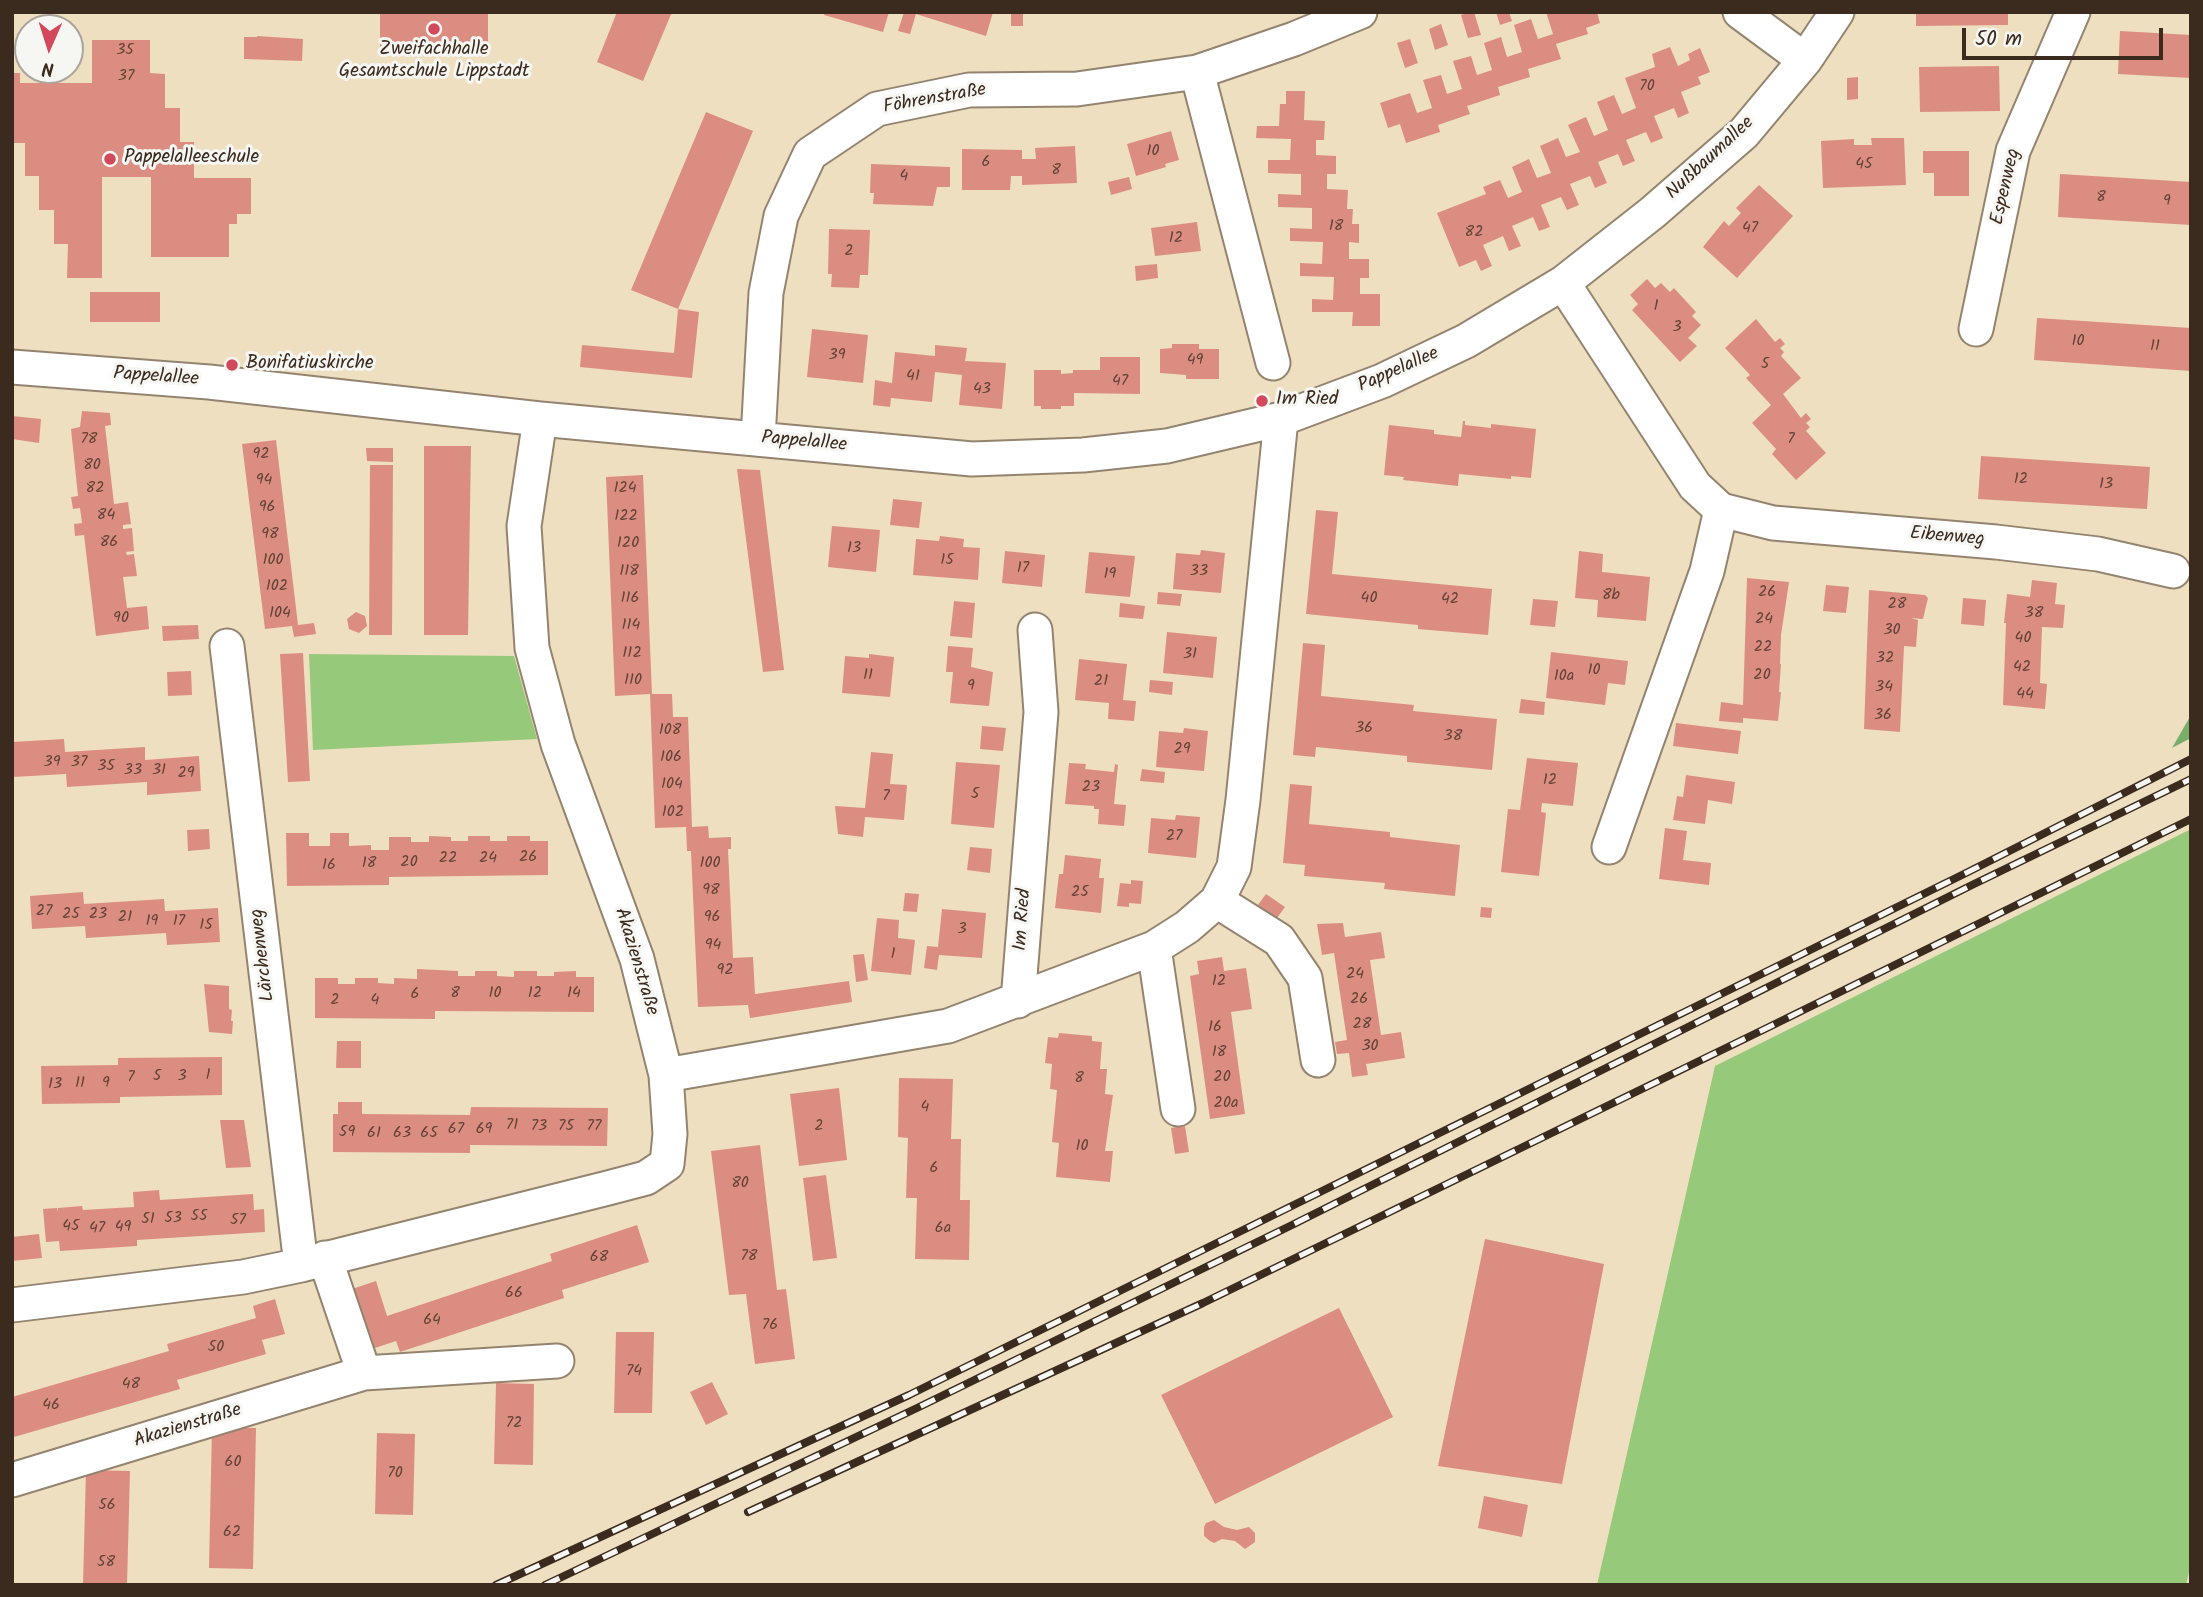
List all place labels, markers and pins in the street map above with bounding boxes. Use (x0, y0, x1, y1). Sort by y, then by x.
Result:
marker: Zweifachhalle Gesamtschule Lippstadt (426, 21, 442, 37)
place label: Zweifachhalle Gesamtschule Lippstadt (339, 40, 529, 84)
place label: Pappelalleeschule (124, 148, 259, 170)
marker: Pappelalleeschule (102, 151, 118, 167)
place label: Bonifatiuskirche (246, 354, 373, 376)
marker: Bonifatiuskirche (224, 357, 240, 373)
place label: Im Ried (1276, 390, 1338, 412)
marker: Im Ried (1254, 393, 1270, 409)

